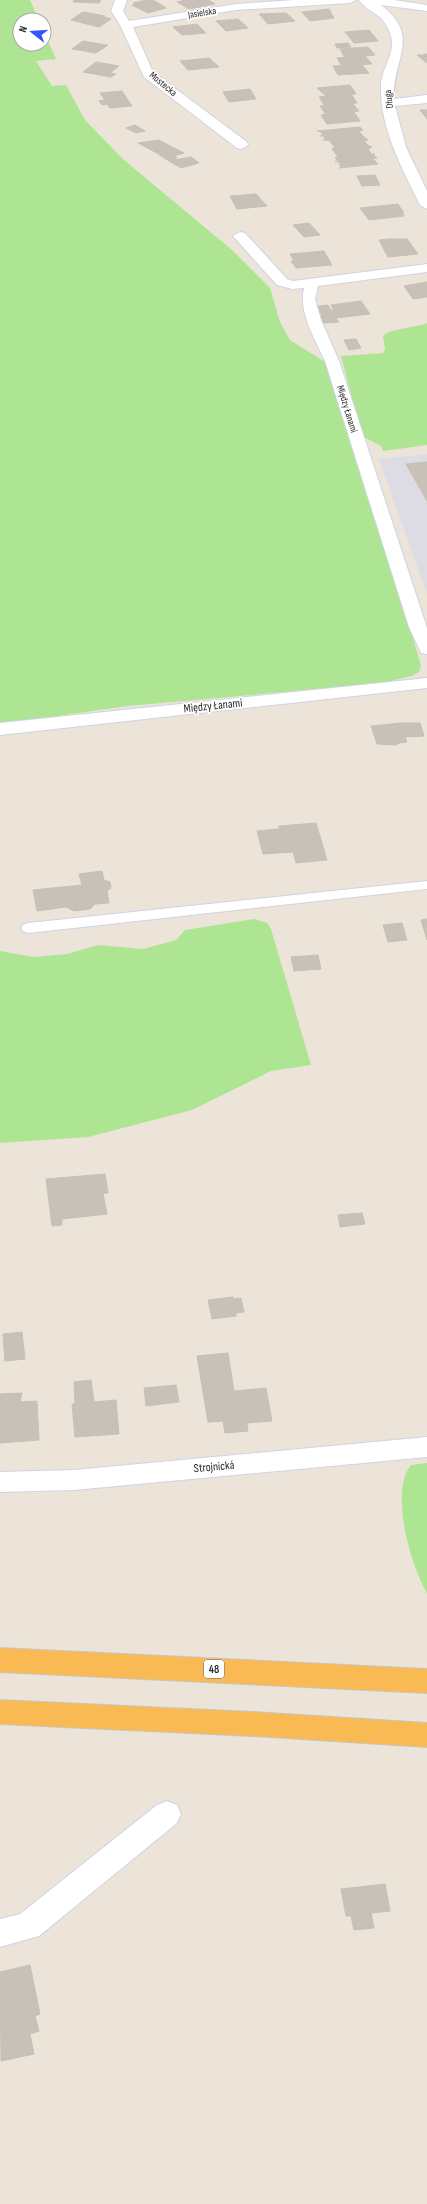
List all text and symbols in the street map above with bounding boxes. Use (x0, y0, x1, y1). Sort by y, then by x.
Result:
street label: Jasielska (186, 5, 217, 21)
north arrow (12, 12, 52, 52)
text: N (16, 24, 30, 34)
street label: Mostecka (147, 69, 179, 99)
street label: Długa (382, 89, 396, 109)
street label: Między Łanami (334, 384, 360, 434)
street label: Między Łanami (183, 695, 243, 717)
street label: Strojnická (193, 1458, 235, 1476)
road number: 48 (204, 1660, 224, 1678)

